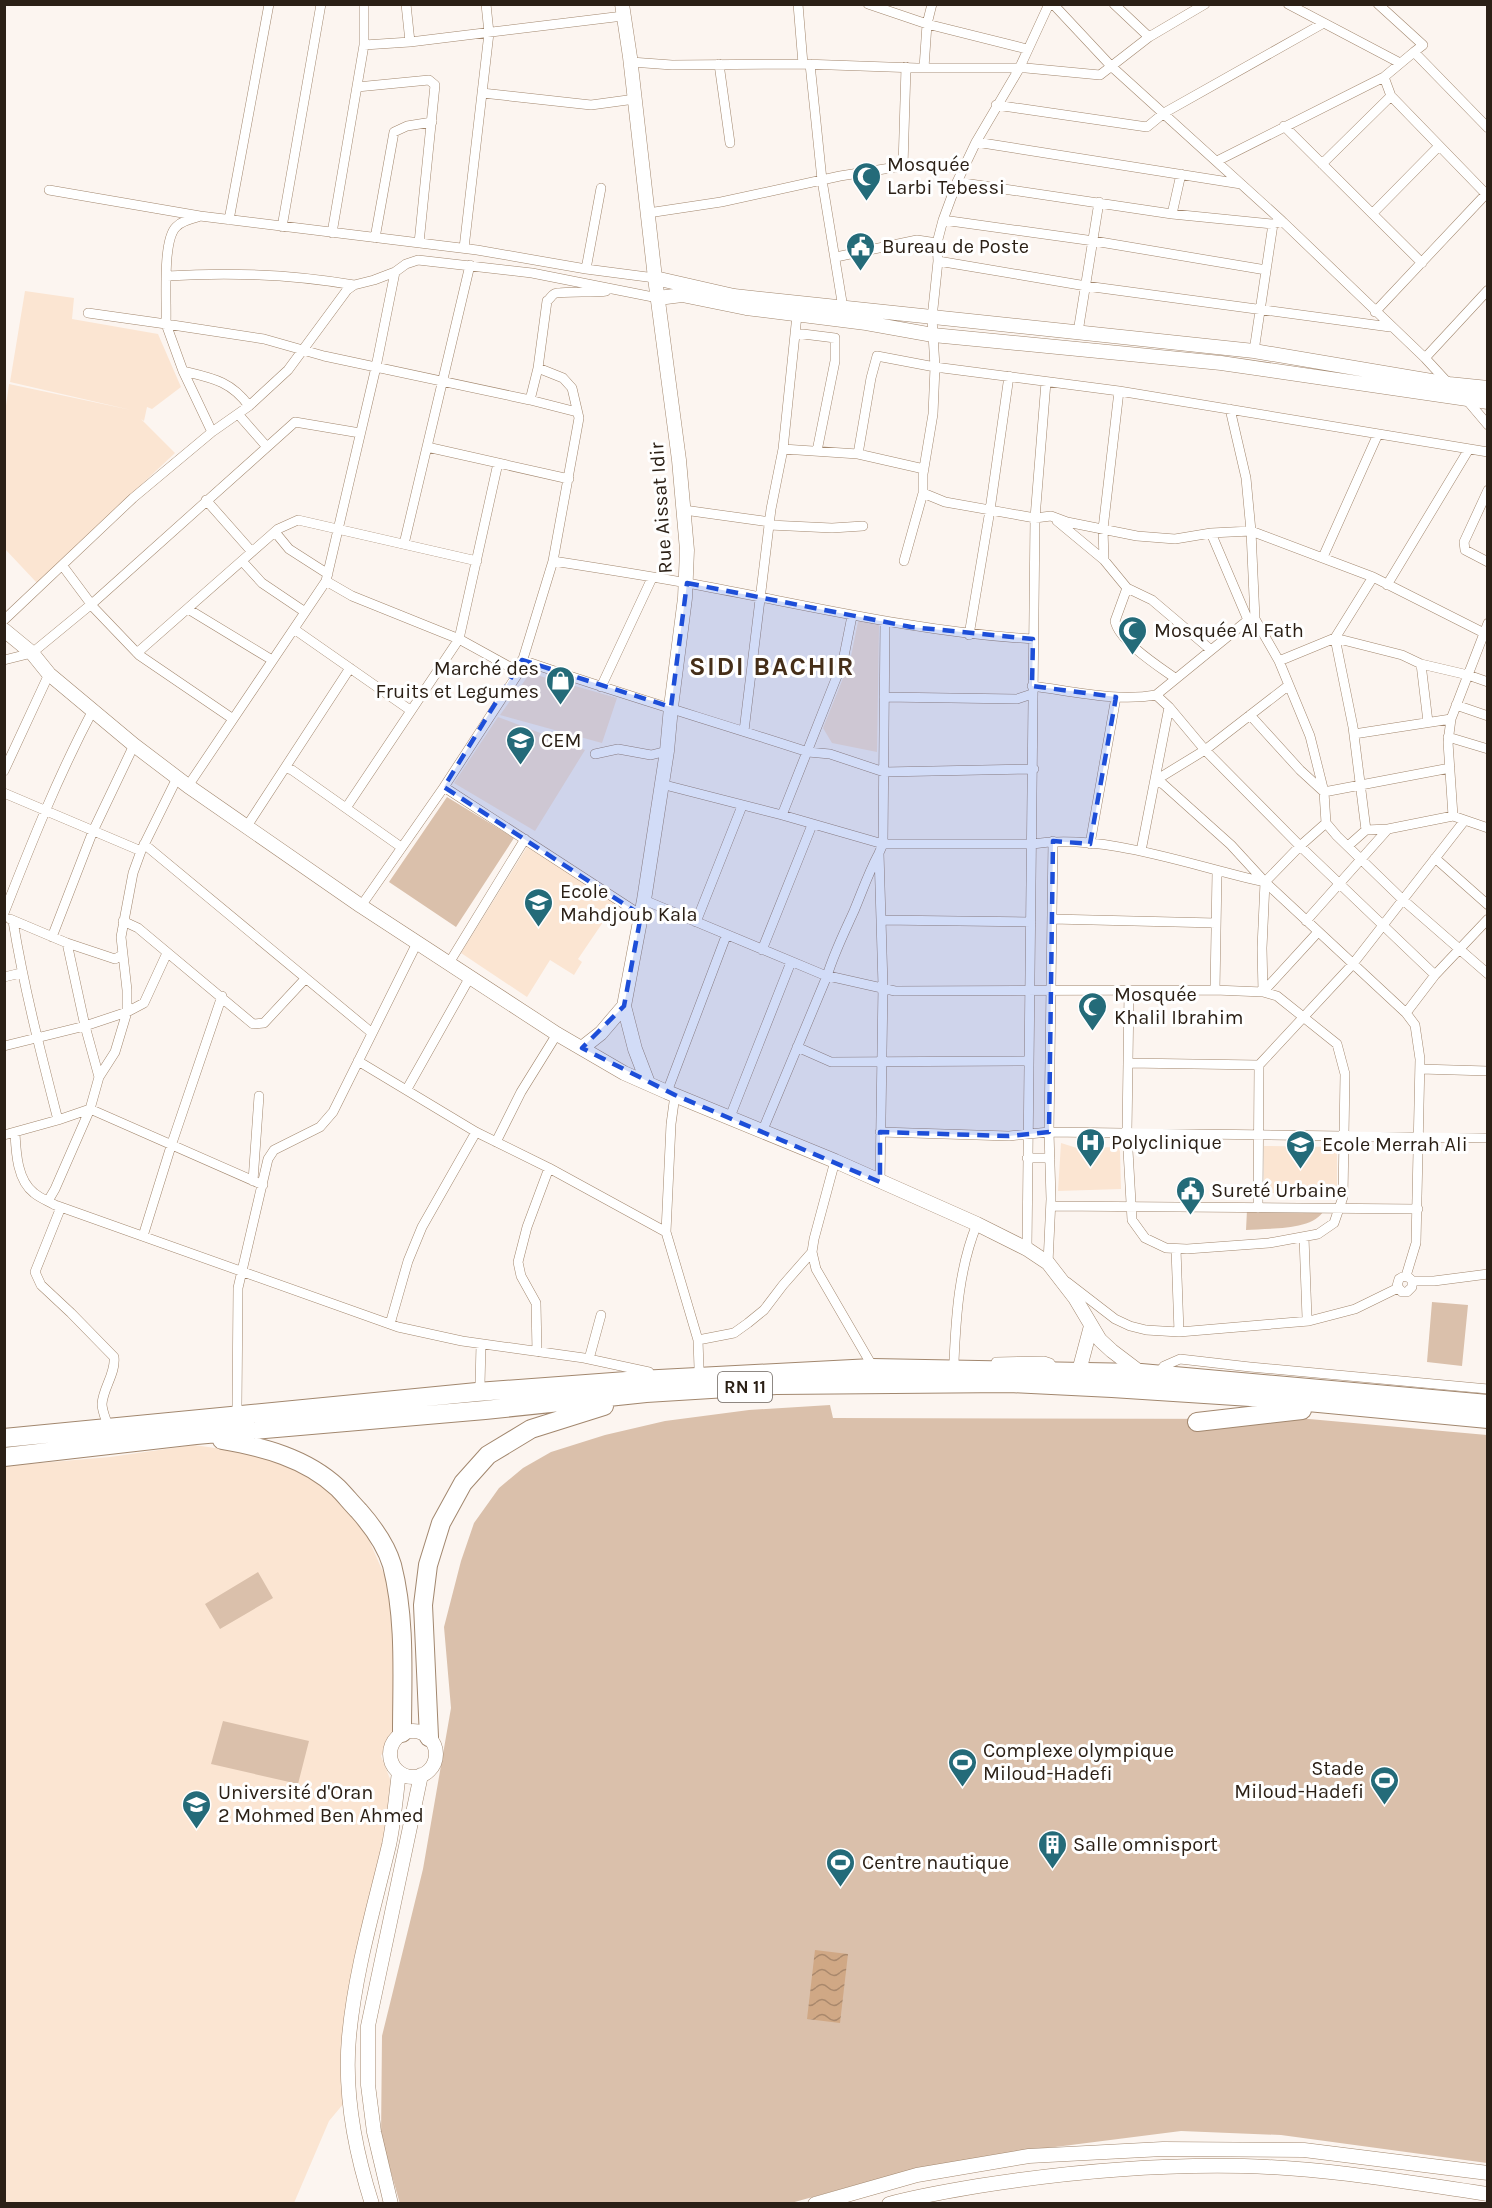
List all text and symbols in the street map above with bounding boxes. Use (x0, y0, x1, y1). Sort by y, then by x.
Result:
place label: Mosquée Larbi Tebessi (887, 153, 1005, 199)
mosque icon: Mosquée Larbi Tebessi (850, 160, 882, 202)
public building icon: Bureau de Poste (845, 230, 877, 272)
place label: Bureau de Poste (882, 235, 1029, 258)
street label: Rue Aissat Idir (645, 441, 677, 575)
mosque icon: Mosquée Al Fath (1117, 614, 1149, 656)
place label: Mosquée Al Fath (1154, 619, 1304, 642)
district label: SIDI BACHIR (689, 651, 855, 682)
place label: Marché des Fruits et Legumes (375, 657, 539, 703)
shop icon: Marché des Fruits et Legumes (544, 664, 576, 706)
school or university icon: CEM (504, 724, 536, 766)
place label: CEM (541, 729, 581, 752)
place label: Ecole Mahdjoub Kala (560, 880, 698, 926)
school or university icon: Ecole Mahdjoub Kala (523, 886, 555, 928)
place label: Mosquée Khalil Ibrahim (1114, 983, 1244, 1029)
mosque icon: Mosquée Khalil Ibrahim (1077, 990, 1109, 1032)
hospital icon: Polyclinique (1074, 1126, 1106, 1168)
school or university icon: Ecole Merrah Ali (1285, 1128, 1317, 1170)
place label: Polyclinique (1111, 1131, 1222, 1154)
place label: Ecole Merrah Ali (1322, 1133, 1468, 1156)
public building icon: Sureté Urbaine (1174, 1174, 1206, 1216)
place label: Sureté Urbaine (1211, 1179, 1347, 1202)
road number: RN 11 (718, 1372, 772, 1402)
place label: Complexe olympique Miloud-Hadefi (983, 1739, 1174, 1785)
sports icon: Complexe olympique Miloud-Hadefi (946, 1746, 978, 1788)
place label: Stade Miloud-Hadefi (1234, 1757, 1364, 1803)
sports icon: Stade Miloud-Hadefi (1369, 1764, 1401, 1806)
place label: Université d'Oran 2 Mohmed Ben Ahmed (218, 1781, 424, 1827)
school or university icon: Université d'Oran 2 Mohmed Ben Ahmed (181, 1788, 213, 1830)
building icon: Salle omnisport (1036, 1828, 1068, 1870)
place label: Salle omnisport (1073, 1833, 1218, 1856)
sports icon: Centre nautique (825, 1846, 857, 1888)
place label: Centre nautique (862, 1851, 1009, 1874)

